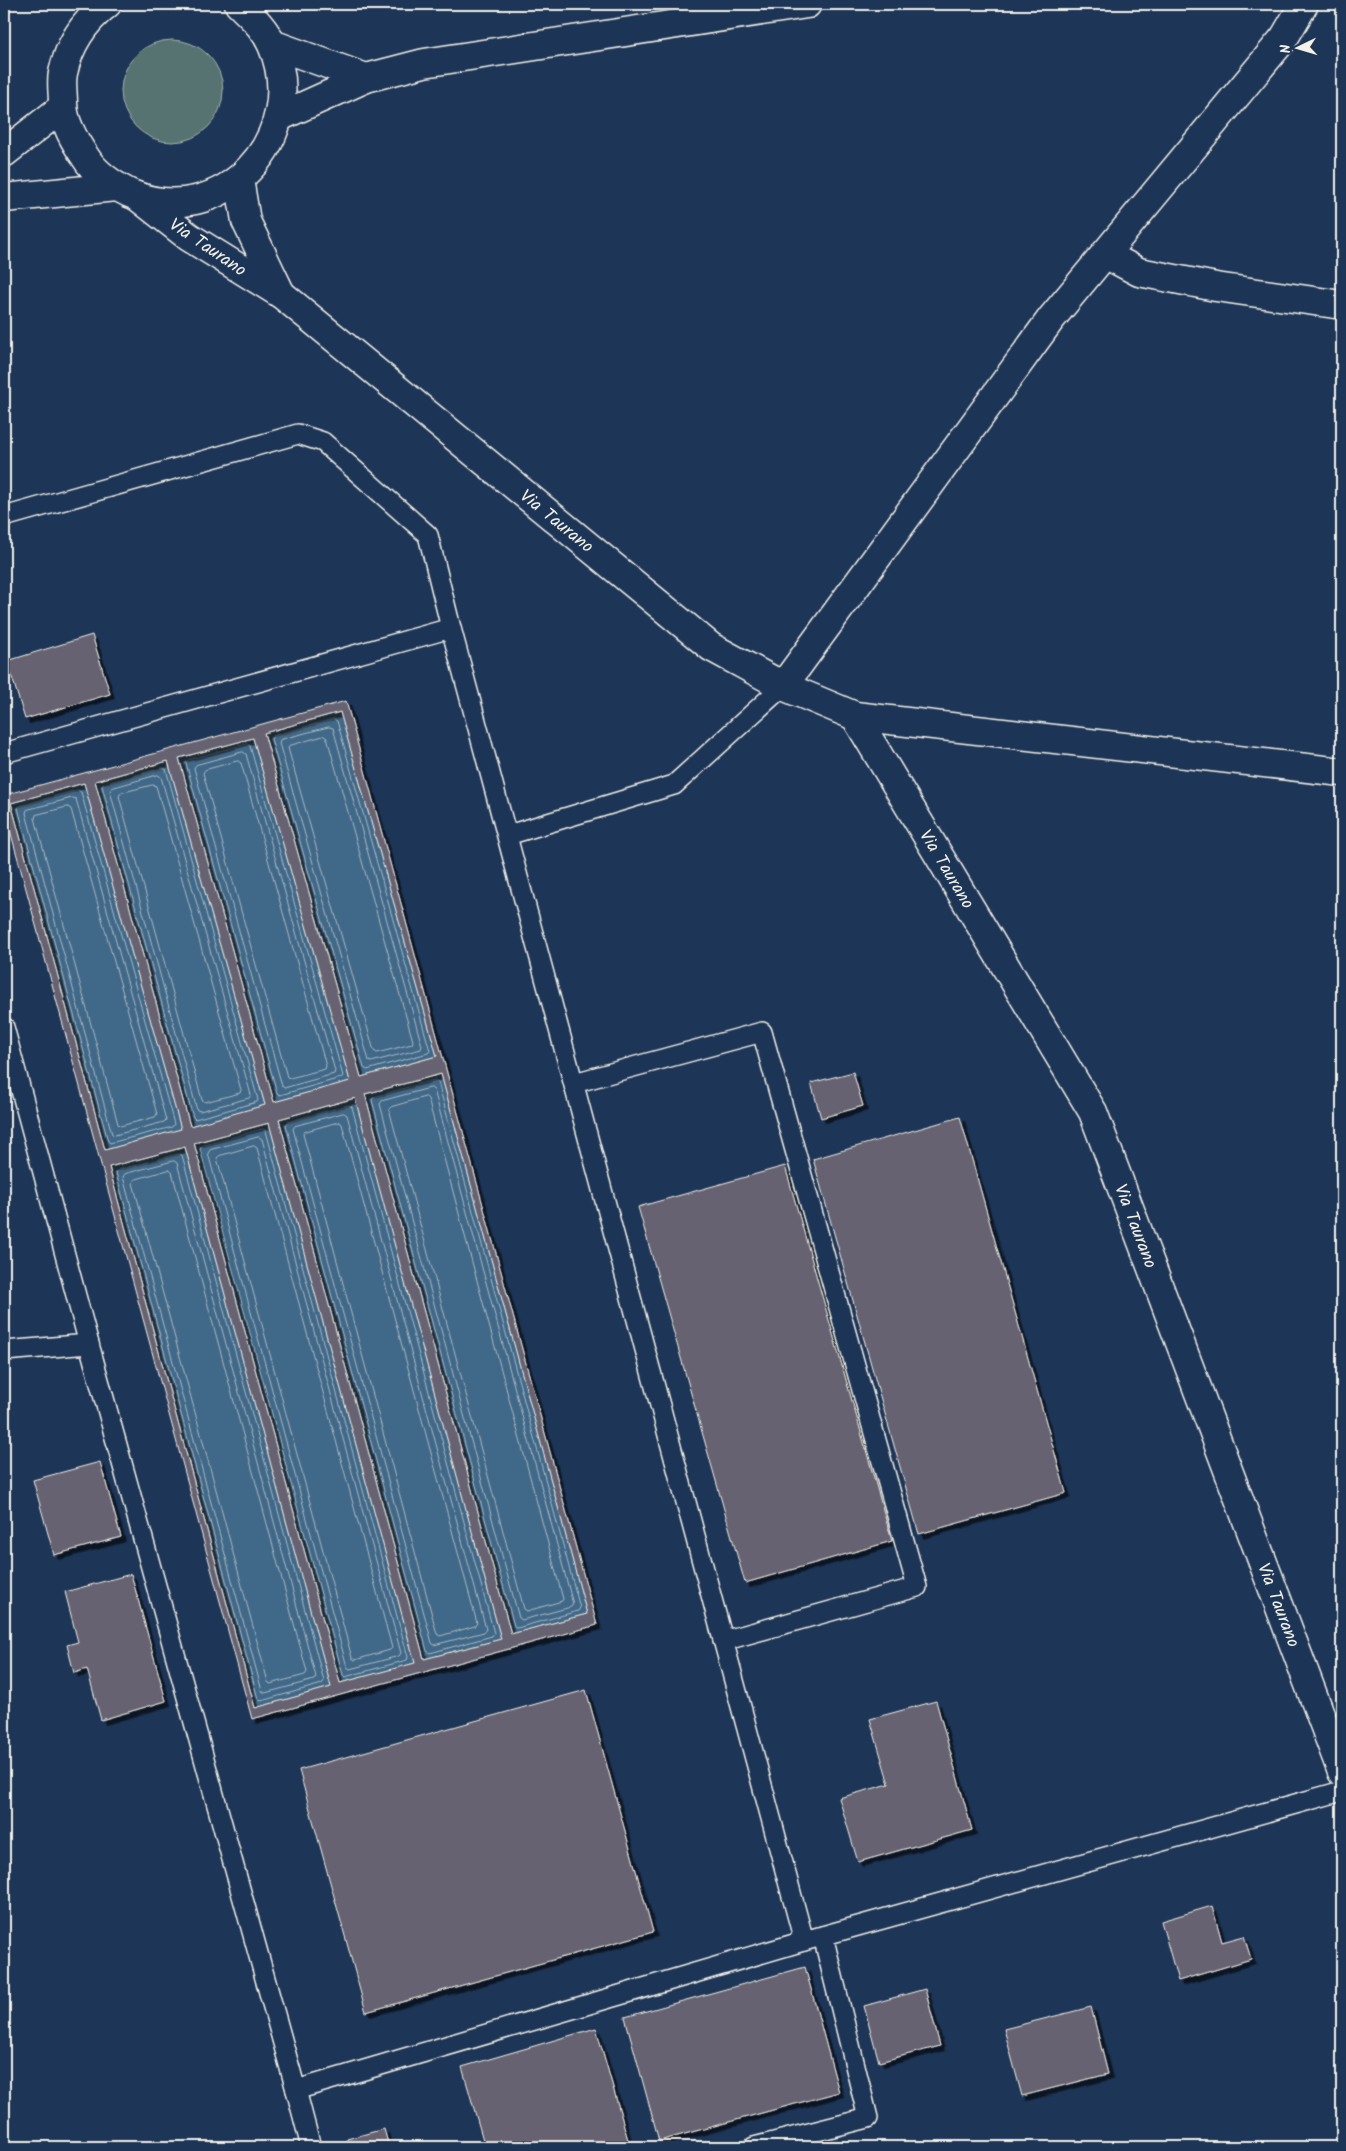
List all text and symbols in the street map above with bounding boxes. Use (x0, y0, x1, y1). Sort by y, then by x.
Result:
north arrow (1274, 22, 1324, 72)
text: N (1275, 44, 1297, 54)
street label: Via Taurano (162, 212, 252, 285)
street label: Via Taurano (513, 483, 600, 561)
street label: Via Taurano (911, 824, 981, 915)
street label: Via Taurano (1105, 1180, 1164, 1273)
street label: Via Taurano (1248, 1559, 1307, 1652)

